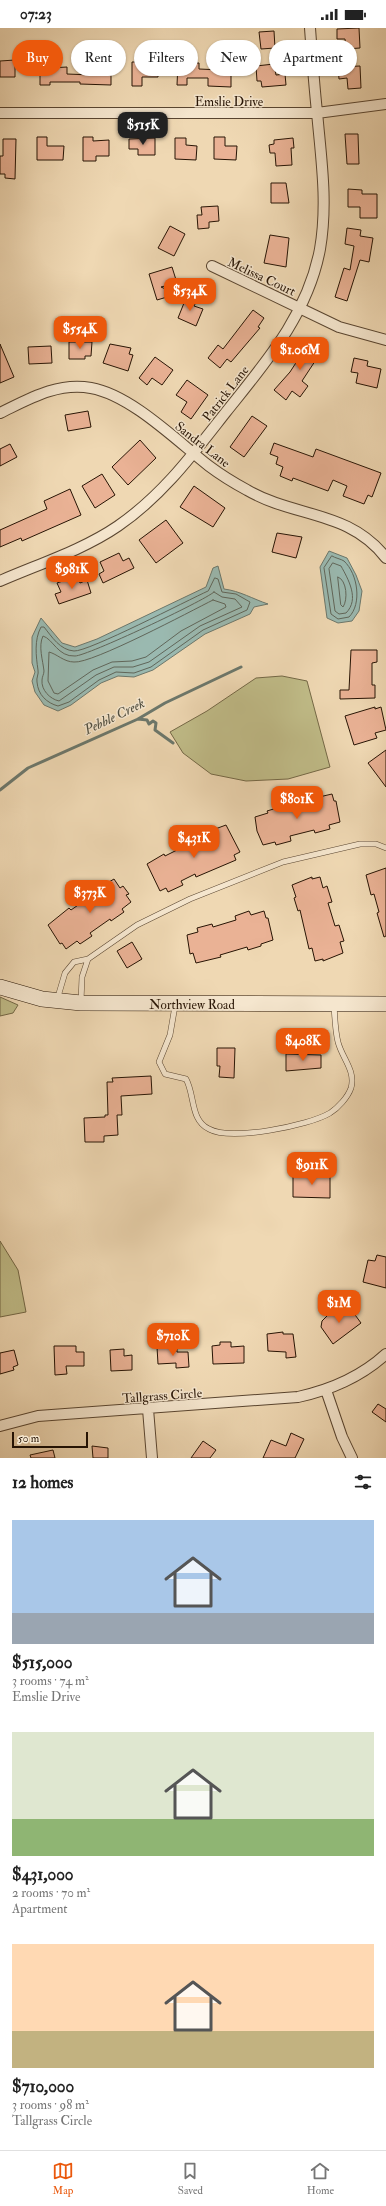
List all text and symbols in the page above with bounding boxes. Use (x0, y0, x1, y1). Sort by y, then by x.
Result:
text: 07:23 (20, 5, 52, 24)
chip: Buy (12, 40, 63, 76)
chip: Rent (71, 40, 126, 76)
chip: Filters (134, 40, 198, 76)
chip: New (206, 40, 261, 76)
chip: Apartment (269, 40, 357, 76)
street label: Emslie Drive (195, 94, 264, 110)
pin: $515K (115, 112, 171, 146)
text: $515K (127, 117, 159, 133)
street label: Melissa Court (225, 254, 298, 300)
pin: $534K (162, 278, 218, 312)
text: $534K (173, 283, 207, 299)
pin: $554K (52, 316, 108, 350)
text: $554K (63, 321, 97, 337)
pin: $1.06M (267, 337, 333, 371)
text: $1.06M (280, 342, 320, 358)
street label: Patrick Lane (199, 362, 253, 425)
street label: Sandra Lane (172, 418, 234, 472)
pin: $981K (44, 556, 100, 590)
text: $981K (55, 561, 89, 577)
water label: Pebble Creek (80, 694, 148, 739)
pin: $801K (269, 786, 325, 820)
text: $801K (280, 791, 314, 807)
pin: $431K (166, 825, 222, 859)
text: $431K (177, 830, 211, 846)
pin: $373K (62, 880, 118, 914)
text: $373K (74, 885, 106, 901)
street label: Northview Road (149, 997, 235, 1013)
pin: $408K (275, 1028, 331, 1062)
text: $408K (285, 1033, 321, 1049)
pin: $911K (284, 1152, 340, 1186)
text: $911K (296, 1157, 328, 1173)
pin: $1M (320, 1290, 358, 1324)
text: $1M (327, 1295, 351, 1311)
pin: $710K (145, 1323, 201, 1357)
text: $710K (156, 1328, 190, 1344)
street label: Tallgrass Circle (122, 1385, 203, 1407)
scale bar (12, 1430, 88, 1449)
text: 50 m (18, 1432, 39, 1445)
icon: filters (352, 1471, 374, 1493)
text: 12 homes (12, 1472, 73, 1493)
icon: home (157, 1546, 229, 1618)
text: $515,000 (12, 1652, 73, 1673)
text: 3 rooms · 74 m² (12, 1673, 89, 1689)
text: Emslie Drive (12, 1689, 81, 1705)
icon: home (157, 1758, 229, 1830)
text: $431,000 (12, 1864, 74, 1885)
text: 2 rooms · 70 m² (12, 1885, 90, 1901)
text: Apartment (12, 1901, 68, 1917)
icon: home (157, 1970, 229, 2042)
text: $710,000 (12, 2076, 74, 2097)
text: 3 rooms · 98 m² (12, 2097, 89, 2113)
text: Tallgrass Circle (12, 2113, 92, 2129)
tab: Map (52, 2160, 74, 2197)
tab: Saved (178, 2160, 203, 2197)
tab: Home (307, 2160, 334, 2197)

